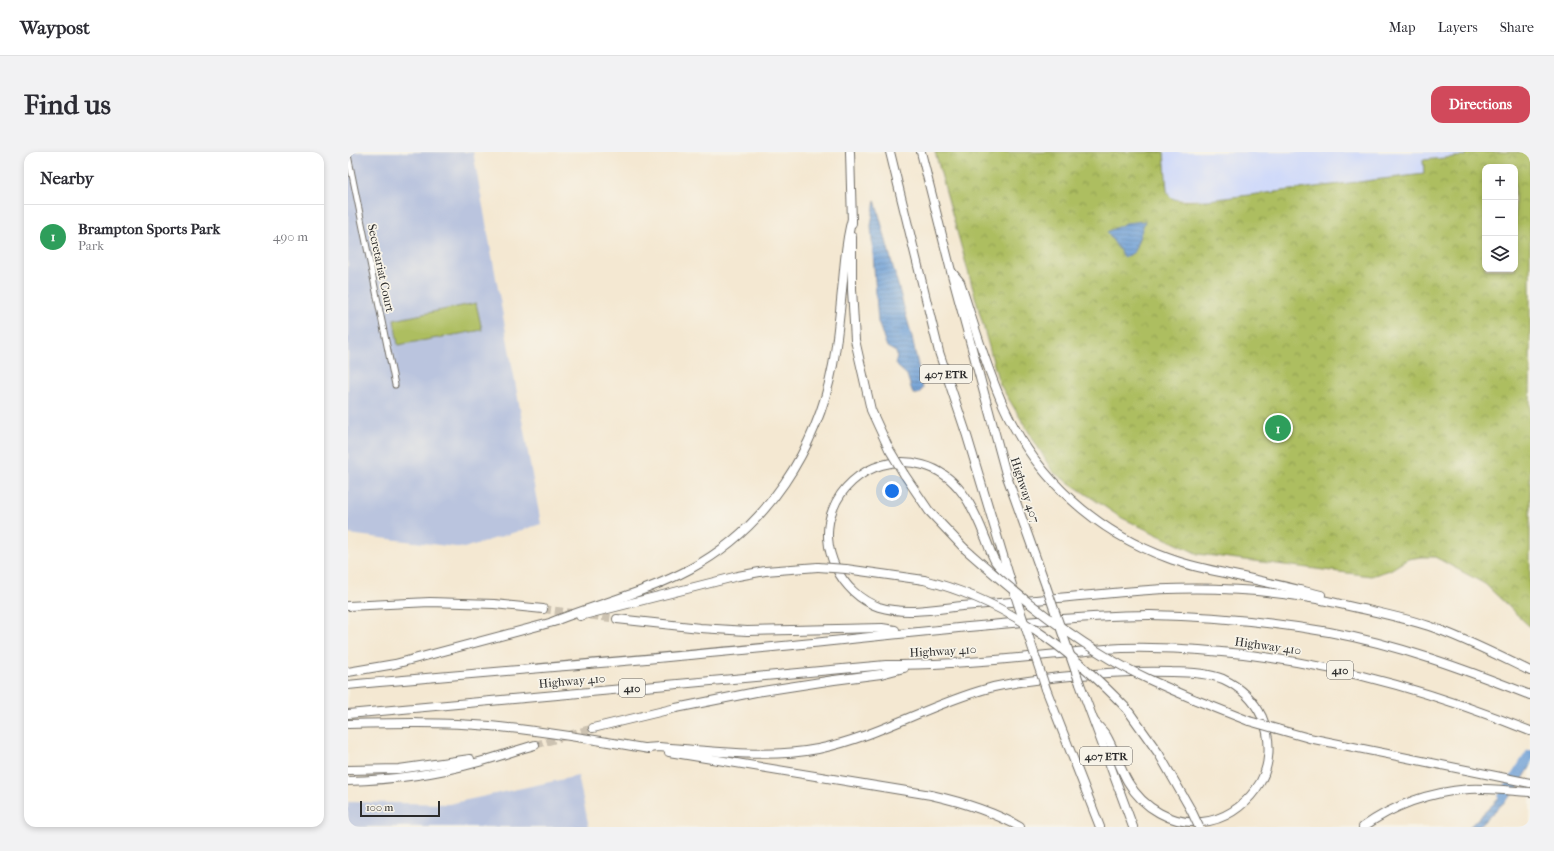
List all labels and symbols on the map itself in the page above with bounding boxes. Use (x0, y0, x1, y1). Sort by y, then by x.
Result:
street label: Secretariat Court (365, 223, 397, 314)
road number: 407 ETR (920, 365, 972, 383)
pin: 1 (1265, 413, 1291, 443)
street label: Highway 407 (1008, 455, 1042, 525)
your location (882, 481, 902, 501)
street label: Highway 410 (1234, 634, 1302, 658)
street label: Highway 410 (909, 642, 977, 660)
road number: 410 (1327, 661, 1353, 679)
street label: Highway 410 (538, 671, 606, 691)
road number: 410 (619, 679, 645, 697)
road number: 407 ETR (1080, 747, 1132, 765)
scale bar (360, 799, 440, 818)

